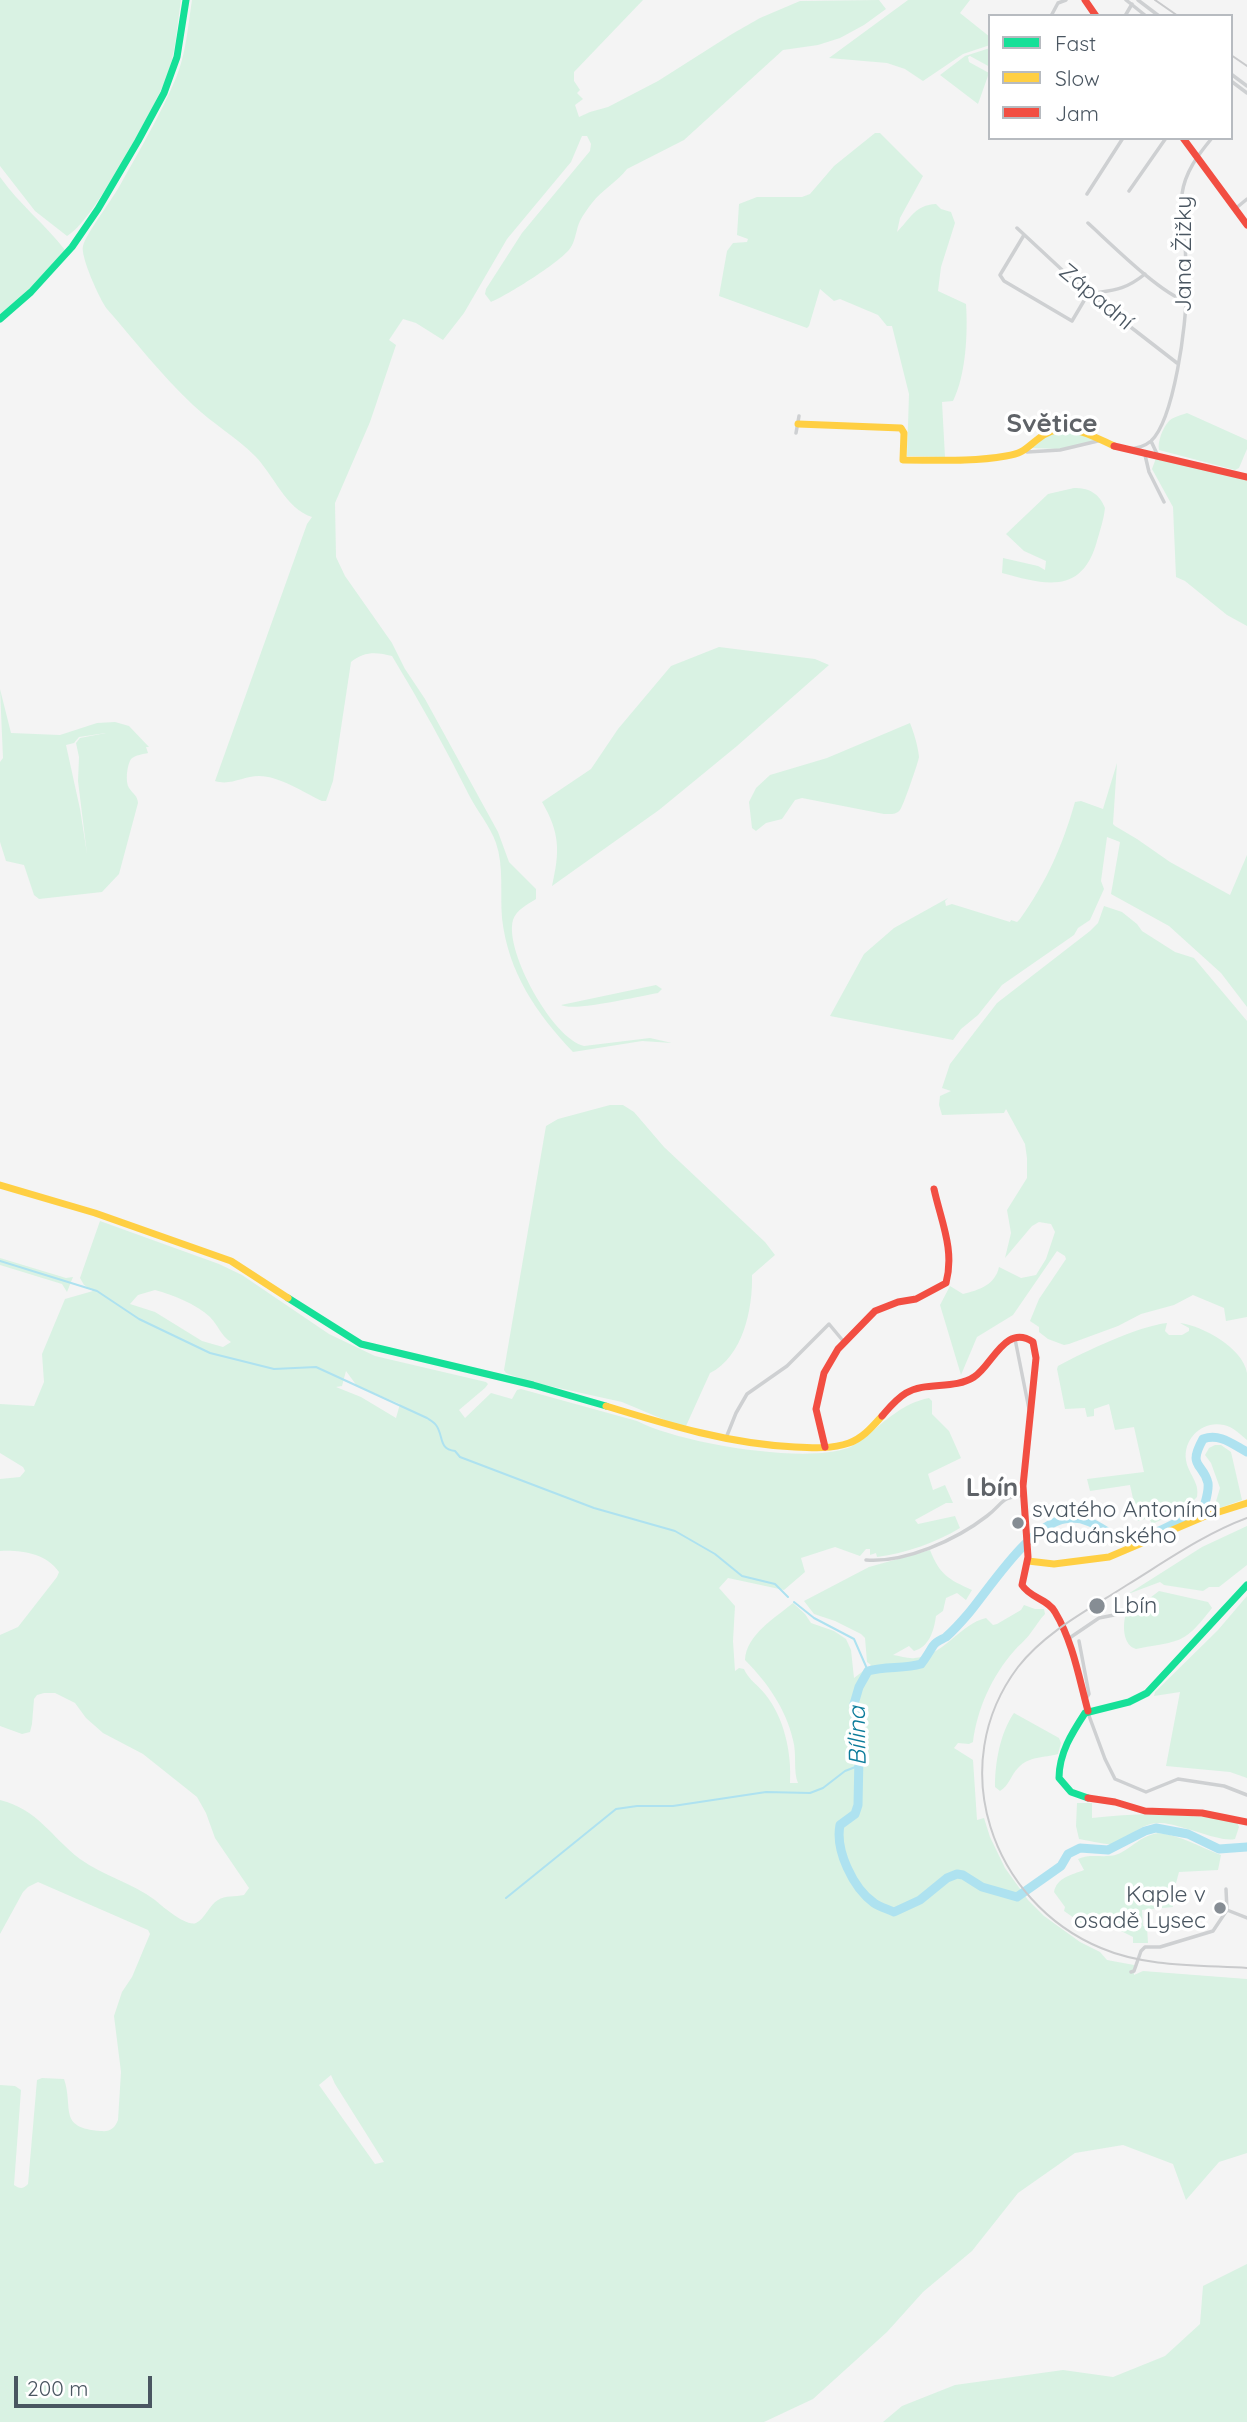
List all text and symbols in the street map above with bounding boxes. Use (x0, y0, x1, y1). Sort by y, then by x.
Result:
legend (988, 14, 1233, 140)
text: Fast (1055, 30, 1096, 56)
text: Slow (1055, 65, 1100, 91)
text: Jam (1055, 100, 1099, 126)
street label: Jana Žižky (1170, 196, 1198, 312)
street label: Západní (1053, 258, 1139, 336)
district label: Světice (1007, 408, 1097, 440)
district label: Lbín (966, 1472, 1018, 1504)
place label: svatého Antonína Paduánského (1032, 1496, 1218, 1550)
marker: svatého Antonína Paduánského (1010, 1515, 1026, 1531)
place label: Lbín (1113, 1592, 1157, 1620)
marker: Lbín (1087, 1596, 1107, 1616)
water label: Bílina (843, 1706, 873, 1766)
place label: Kaple v osadě Lysec (1074, 1881, 1206, 1935)
marker: Kaple v osadě Lysec (1212, 1900, 1228, 1916)
scale bar (18, 2362, 156, 2406)
text: 200 m (27, 2375, 89, 2401)

